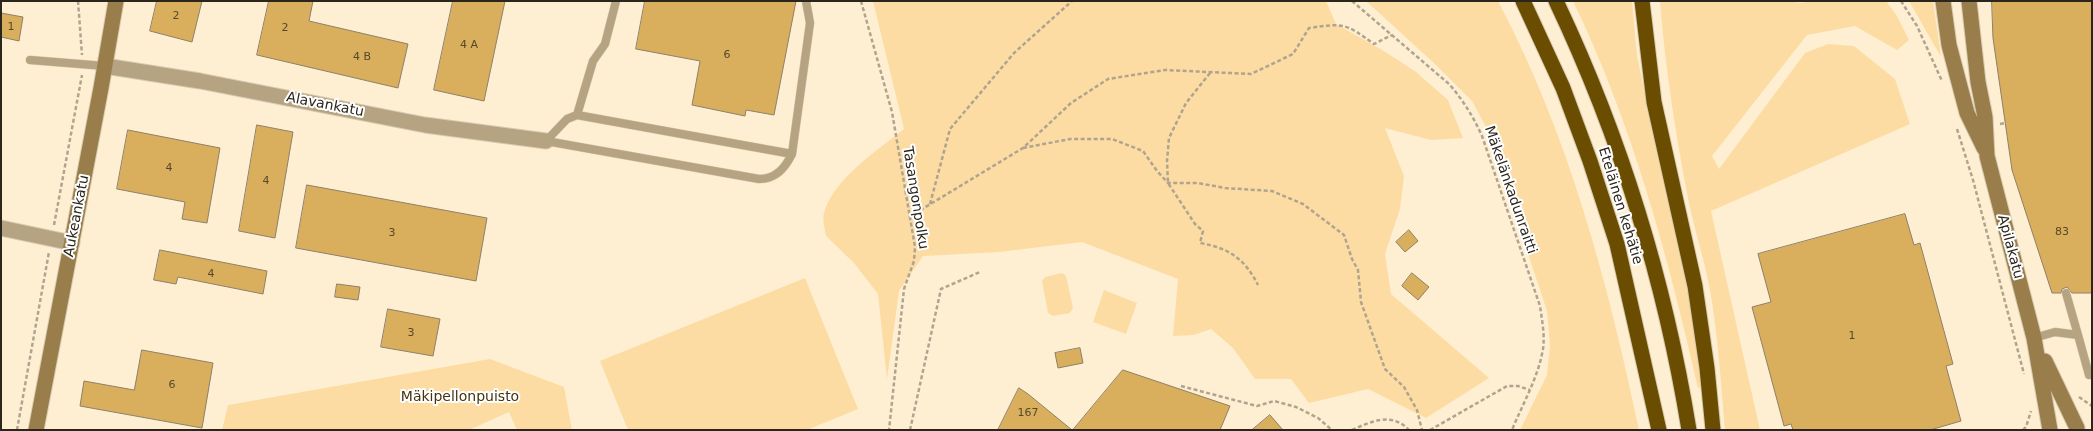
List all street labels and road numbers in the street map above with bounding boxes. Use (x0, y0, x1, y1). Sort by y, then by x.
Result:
street label: Alavankatu (285, 89, 365, 121)
street label: Mäkelänkadunraitti (1480, 124, 1540, 256)
street label: Tasangonpolku (899, 145, 931, 251)
street label: Eteläinen kehätie (1594, 145, 1646, 267)
street label: Aukeankatu (61, 174, 93, 258)
street label: Apilakatu (1993, 213, 2027, 281)

